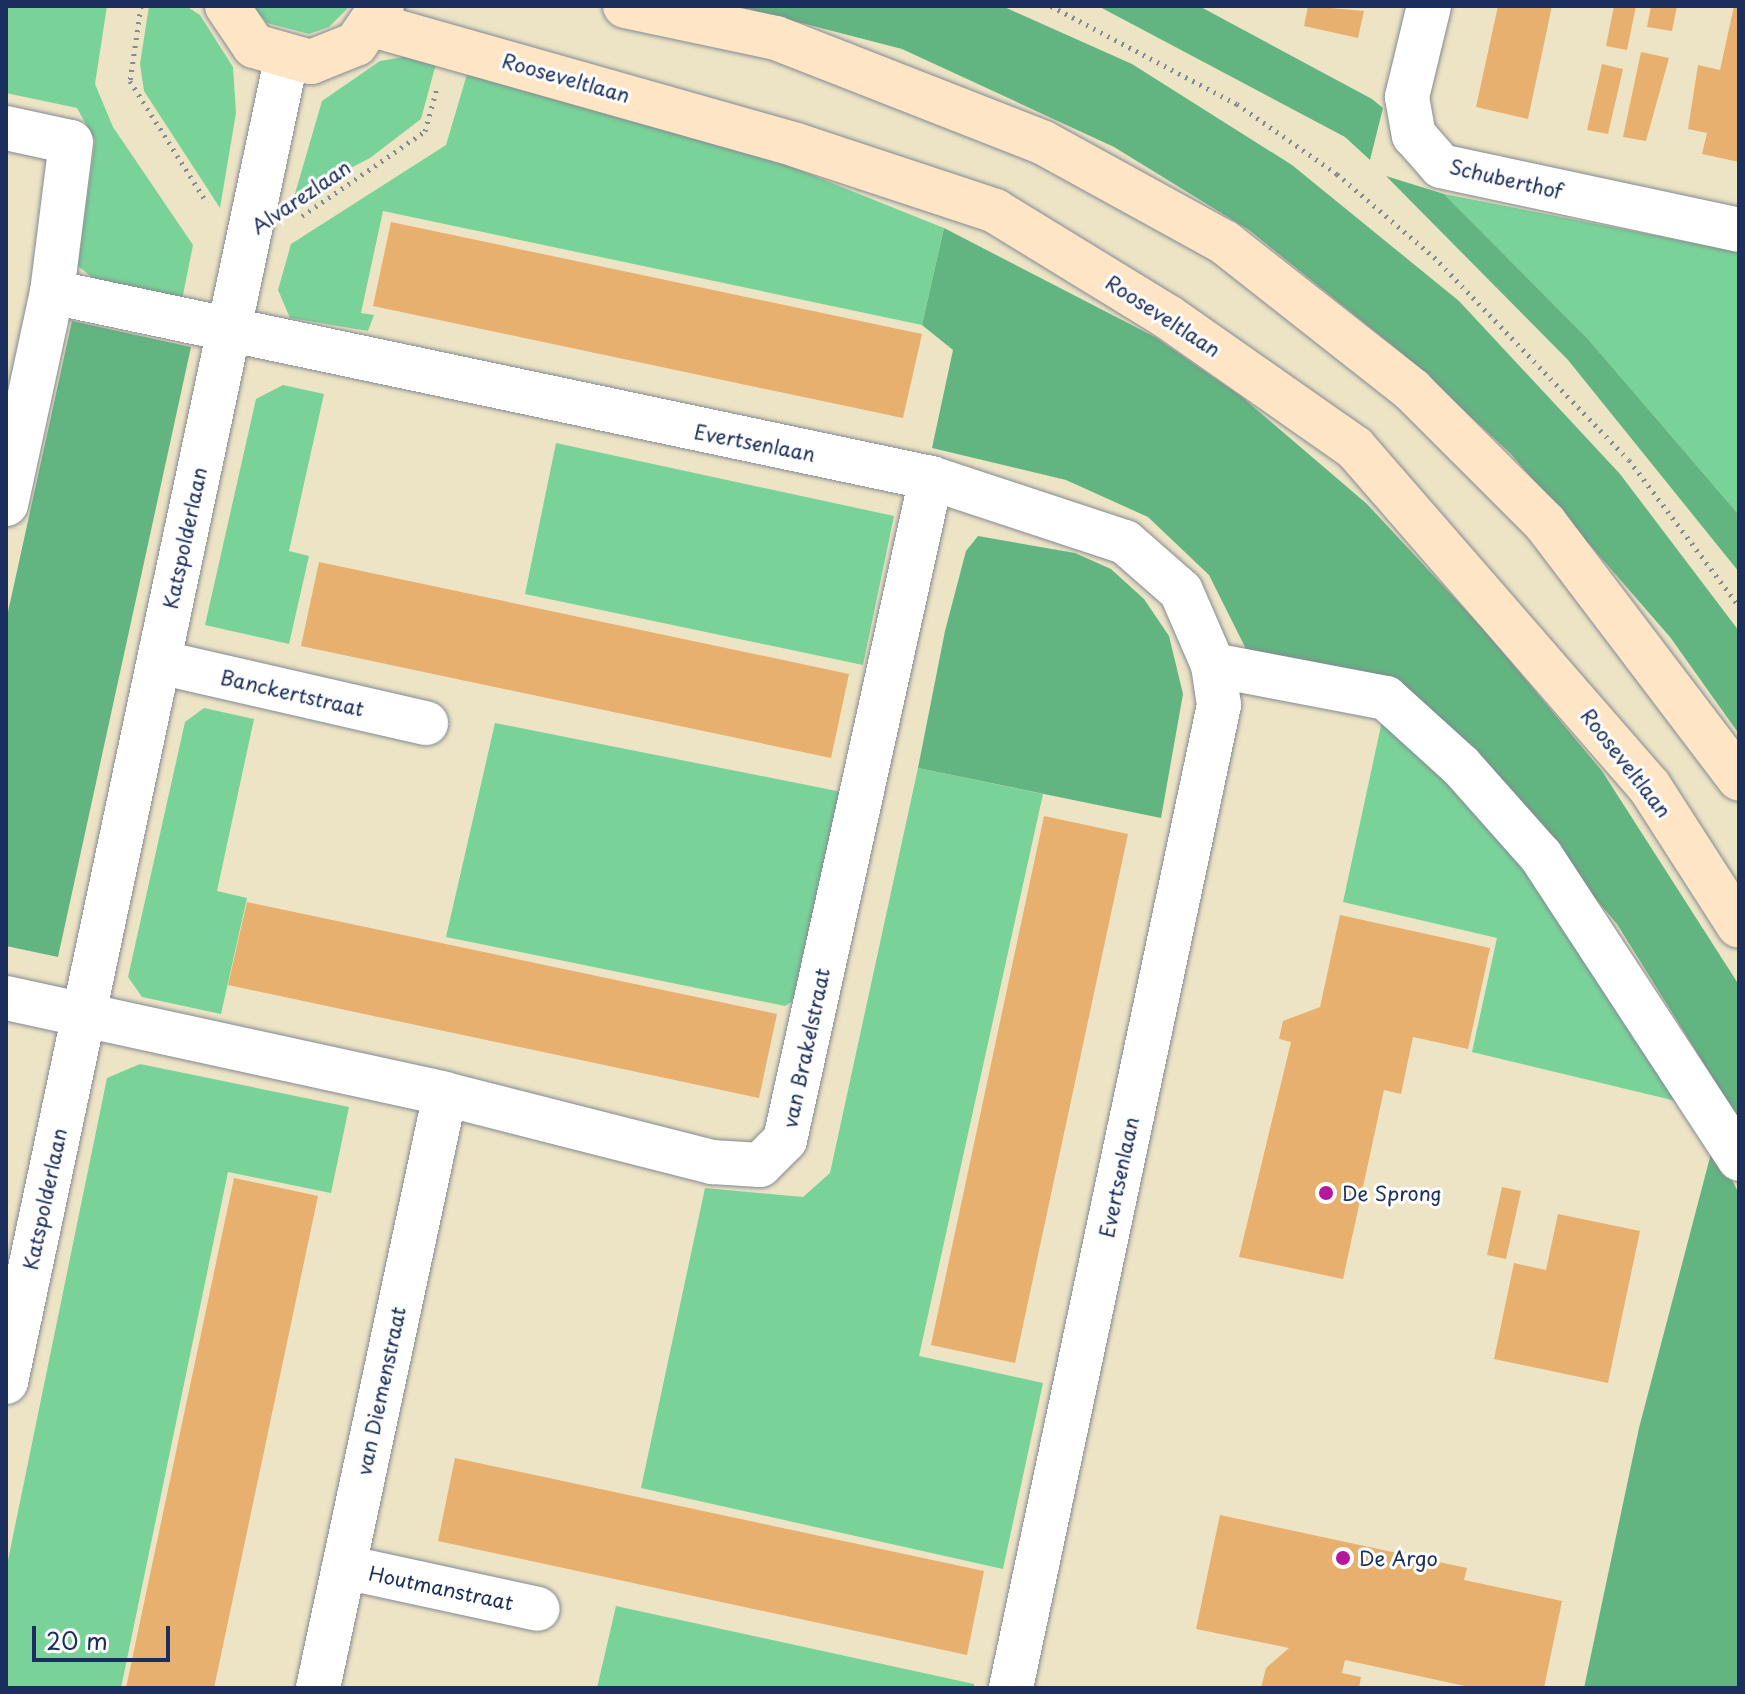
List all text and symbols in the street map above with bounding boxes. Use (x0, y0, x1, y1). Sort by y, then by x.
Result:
street label: Rooseveltlaan (499, 48, 633, 108)
street label: Schuberthof (1447, 154, 1565, 204)
street label: Alvarezlaan (247, 155, 355, 239)
street label: Rooseveltlaan (1101, 270, 1225, 362)
street label: Evertsenlaan (692, 419, 818, 467)
street label: Katspolderlaan (158, 465, 212, 611)
street label: Banckertstraat (218, 665, 366, 721)
street label: Rooseveltlaan (1576, 704, 1676, 822)
street label: van Brakelstraat (777, 965, 835, 1131)
street label: Evertsenlaan (1094, 1114, 1144, 1240)
street label: Katspolderlaan (18, 1126, 72, 1272)
place label: De Sprong (1342, 1181, 1442, 1205)
marker: De Sprong (1317, 1184, 1335, 1202)
street label: van Diemenstraat (351, 1305, 411, 1477)
place label: De Argo (1359, 1546, 1438, 1570)
marker: De Argo (1334, 1549, 1352, 1567)
street label: Houtmanstraat (367, 1561, 515, 1615)
scale bar (36, 1610, 174, 1660)
text: 20 m (46, 1622, 108, 1658)

